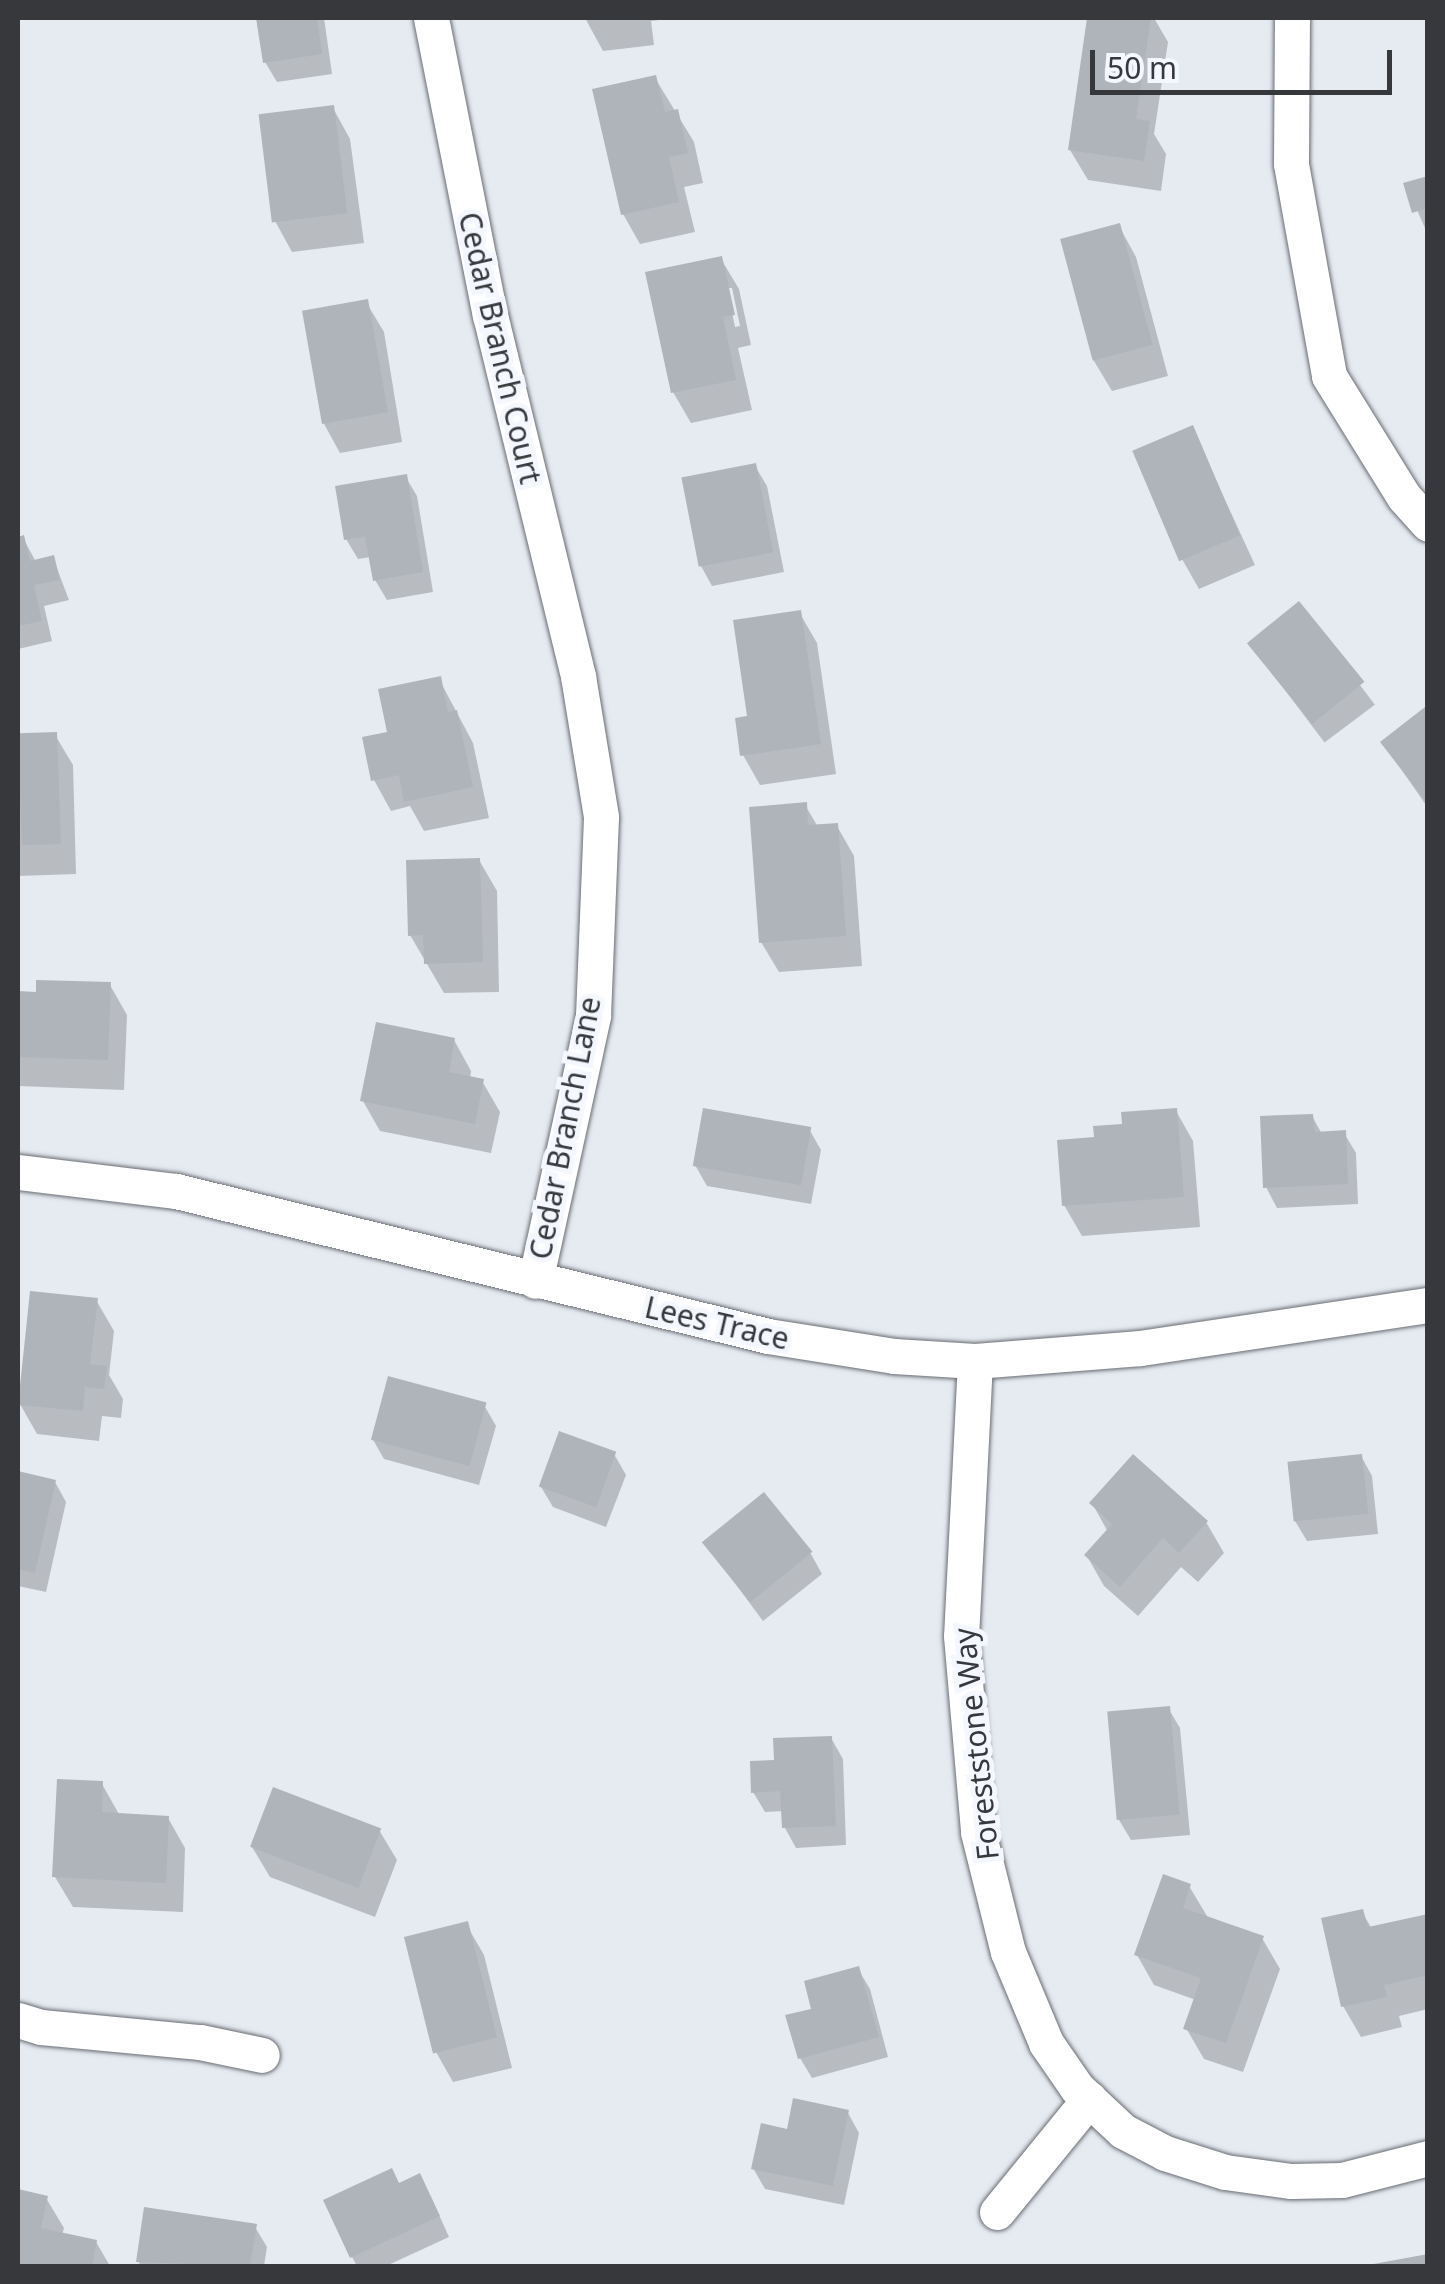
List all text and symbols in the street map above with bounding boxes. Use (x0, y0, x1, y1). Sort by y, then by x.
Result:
scale bar (1095, 30, 1398, 92)
text: 50 m (1107, 47, 1177, 88)
street label: Cedar Branch Court (451, 209, 549, 487)
street label: Cedar Branch Lane (522, 994, 608, 1262)
street label: Lees Trace (641, 1289, 793, 1357)
street label: Foreststone Way (946, 1626, 1006, 1862)

